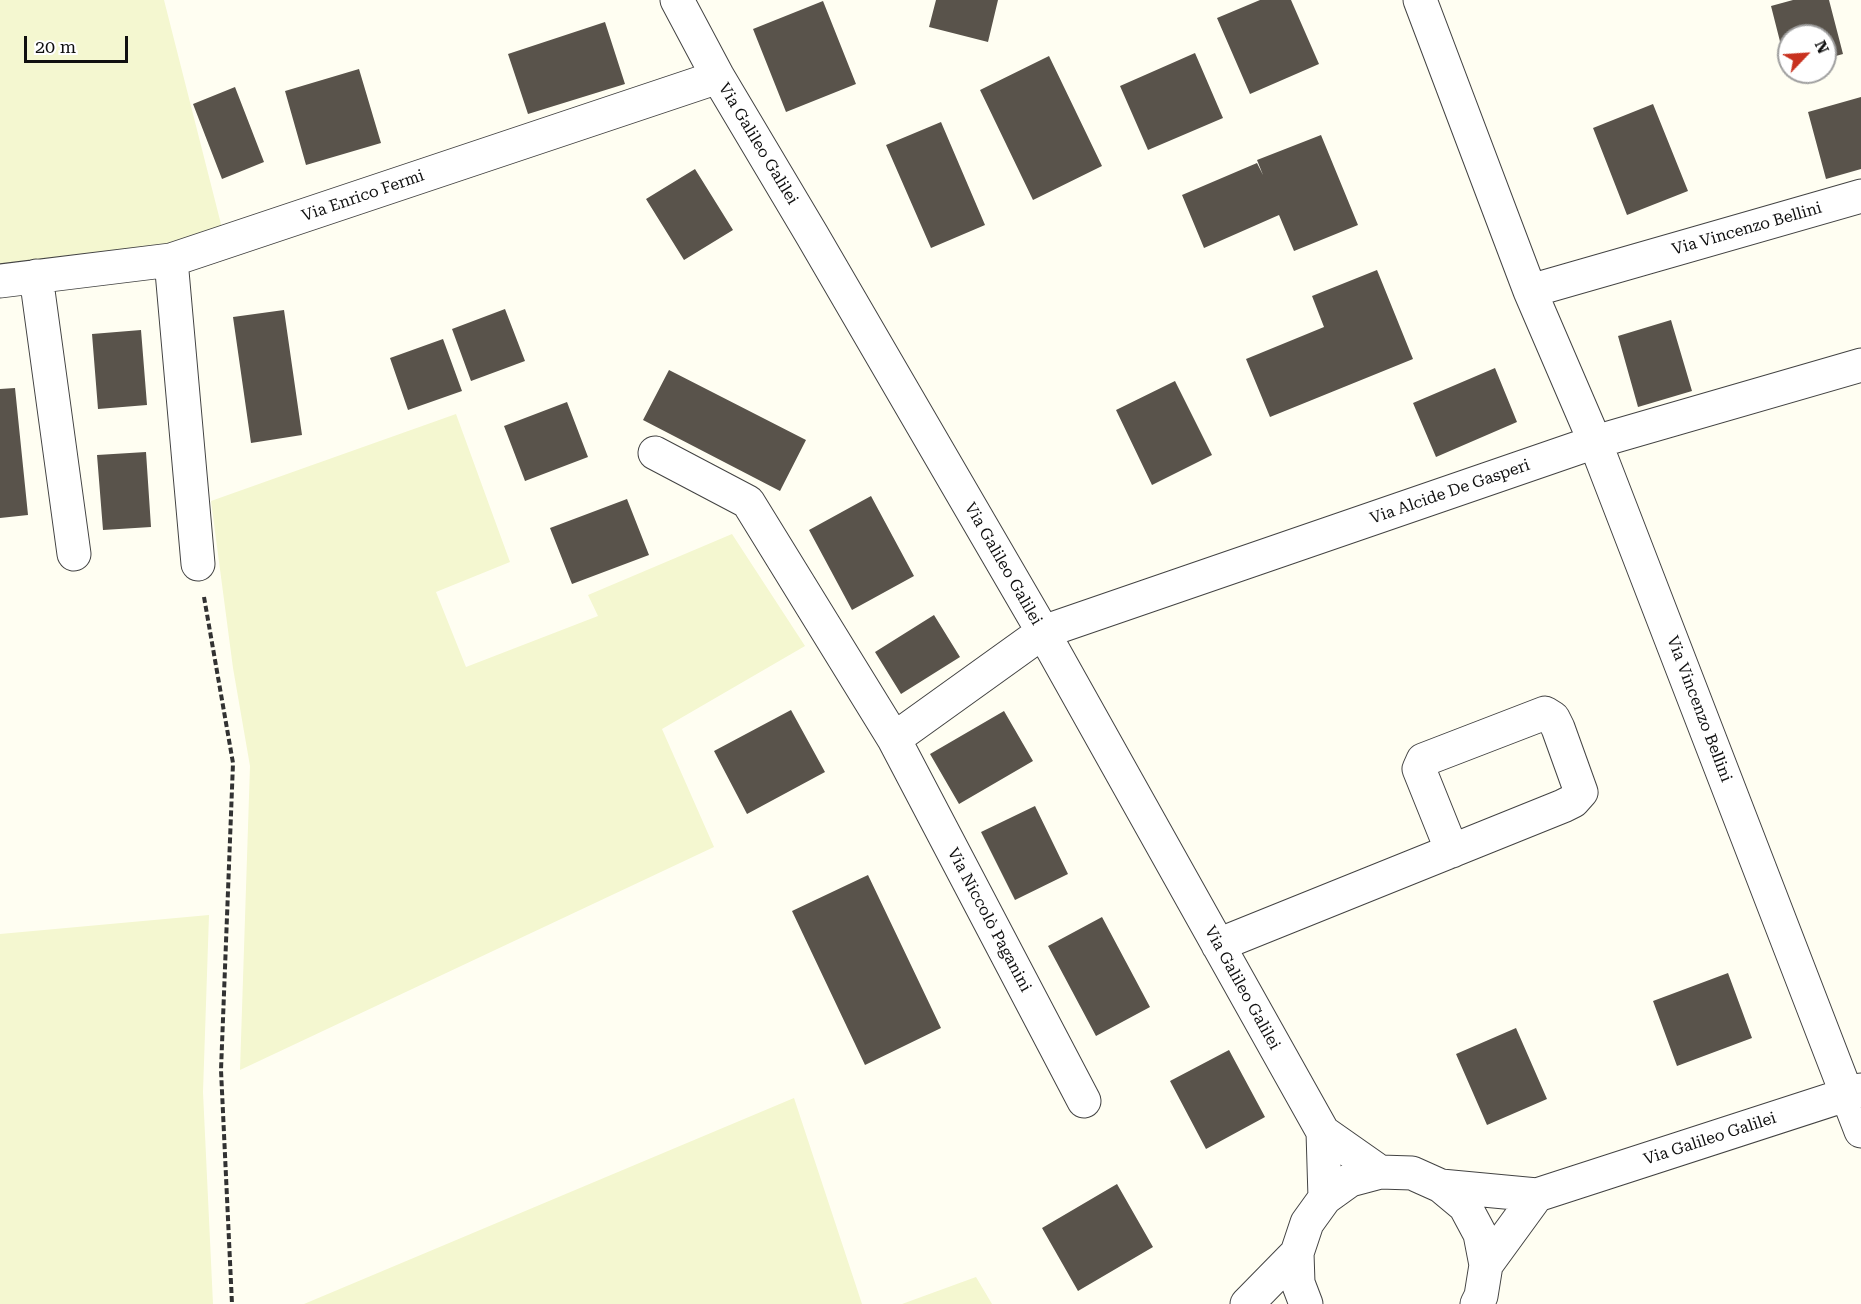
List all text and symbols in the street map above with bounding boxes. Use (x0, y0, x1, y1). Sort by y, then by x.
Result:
scale bar (27, 24, 130, 62)
north arrow (1777, 24, 1837, 84)
text: 20 m (35, 36, 76, 57)
text: N (1811, 37, 1833, 57)
street label: Via Galileo Galilei (714, 80, 802, 208)
street label: Via Enrico Fermi (299, 166, 427, 226)
street label: Via Vincenzo Bellini (1670, 198, 1824, 260)
street label: Via Alcide De Gasperi (1368, 456, 1532, 528)
street label: Via Galileo Galilei (960, 499, 1046, 629)
street label: Via Vincenzo Bellini (1662, 633, 1736, 785)
street label: Via Niccolò Paganini (943, 845, 1035, 995)
street label: Via Galileo Galilei (1200, 923, 1284, 1053)
street label: Via Galileo Galilei (1641, 1108, 1779, 1170)

